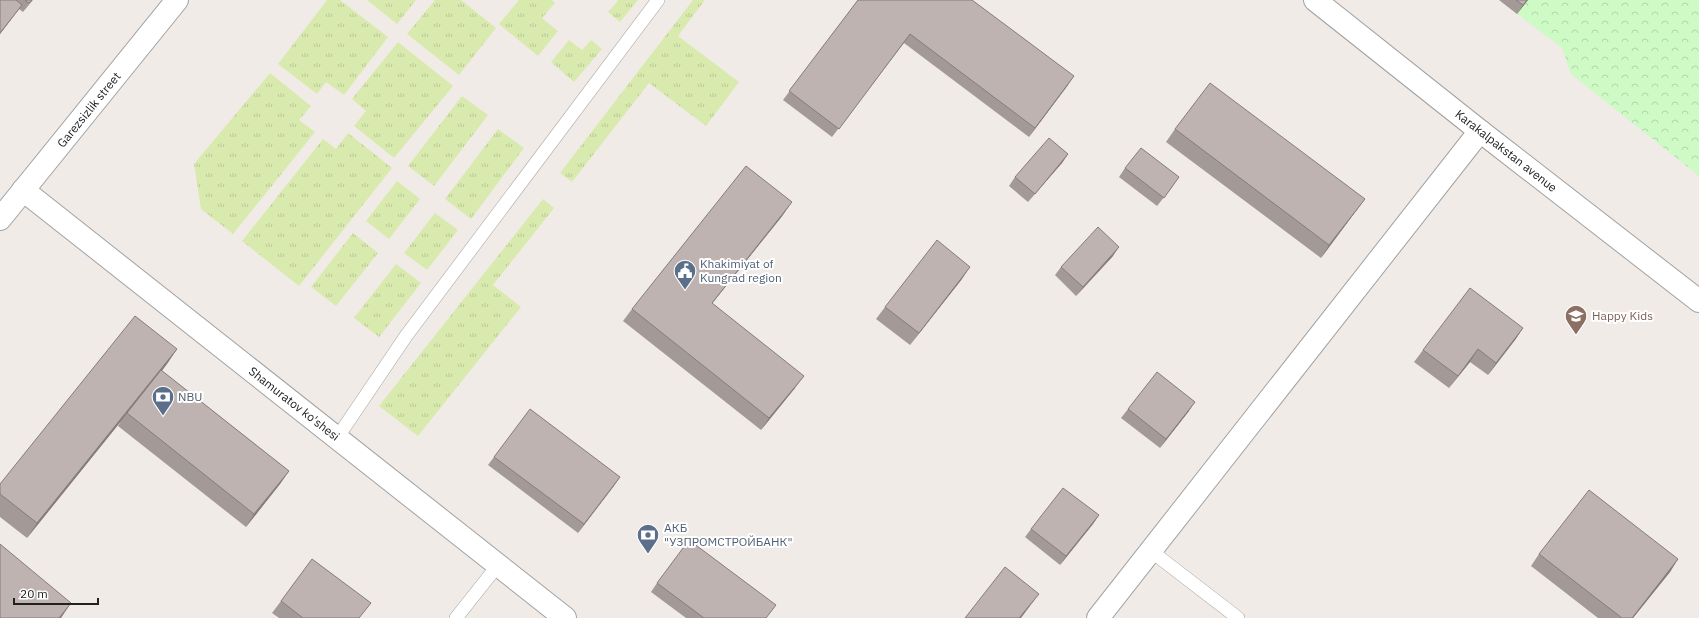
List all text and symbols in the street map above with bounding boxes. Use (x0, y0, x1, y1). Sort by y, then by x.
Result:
street label: Garezsizlik street (54, 69, 124, 150)
street label: Karakalpakstan avenue (1452, 106, 1561, 195)
place label: Khakimiyat of Kungrad region (700, 256, 782, 285)
public building icon: Khakimiyat of Kungrad region (672, 258, 698, 291)
school or university icon: Happy Kids (1563, 303, 1589, 336)
place label: Happy Kids (1592, 308, 1653, 323)
street label: Shamuratov ko'shesi (246, 363, 343, 444)
bank icon: NBU (150, 384, 176, 417)
place label: NBU (178, 389, 202, 404)
place label: АКБ "УЗПРОМСТРОЙБАНК" (664, 520, 793, 549)
bank icon: АКБ "УЗПРОМСТРОЙБАНК" (635, 522, 661, 555)
scale bar (14, 580, 98, 606)
text: 20 m (20, 586, 48, 601)

